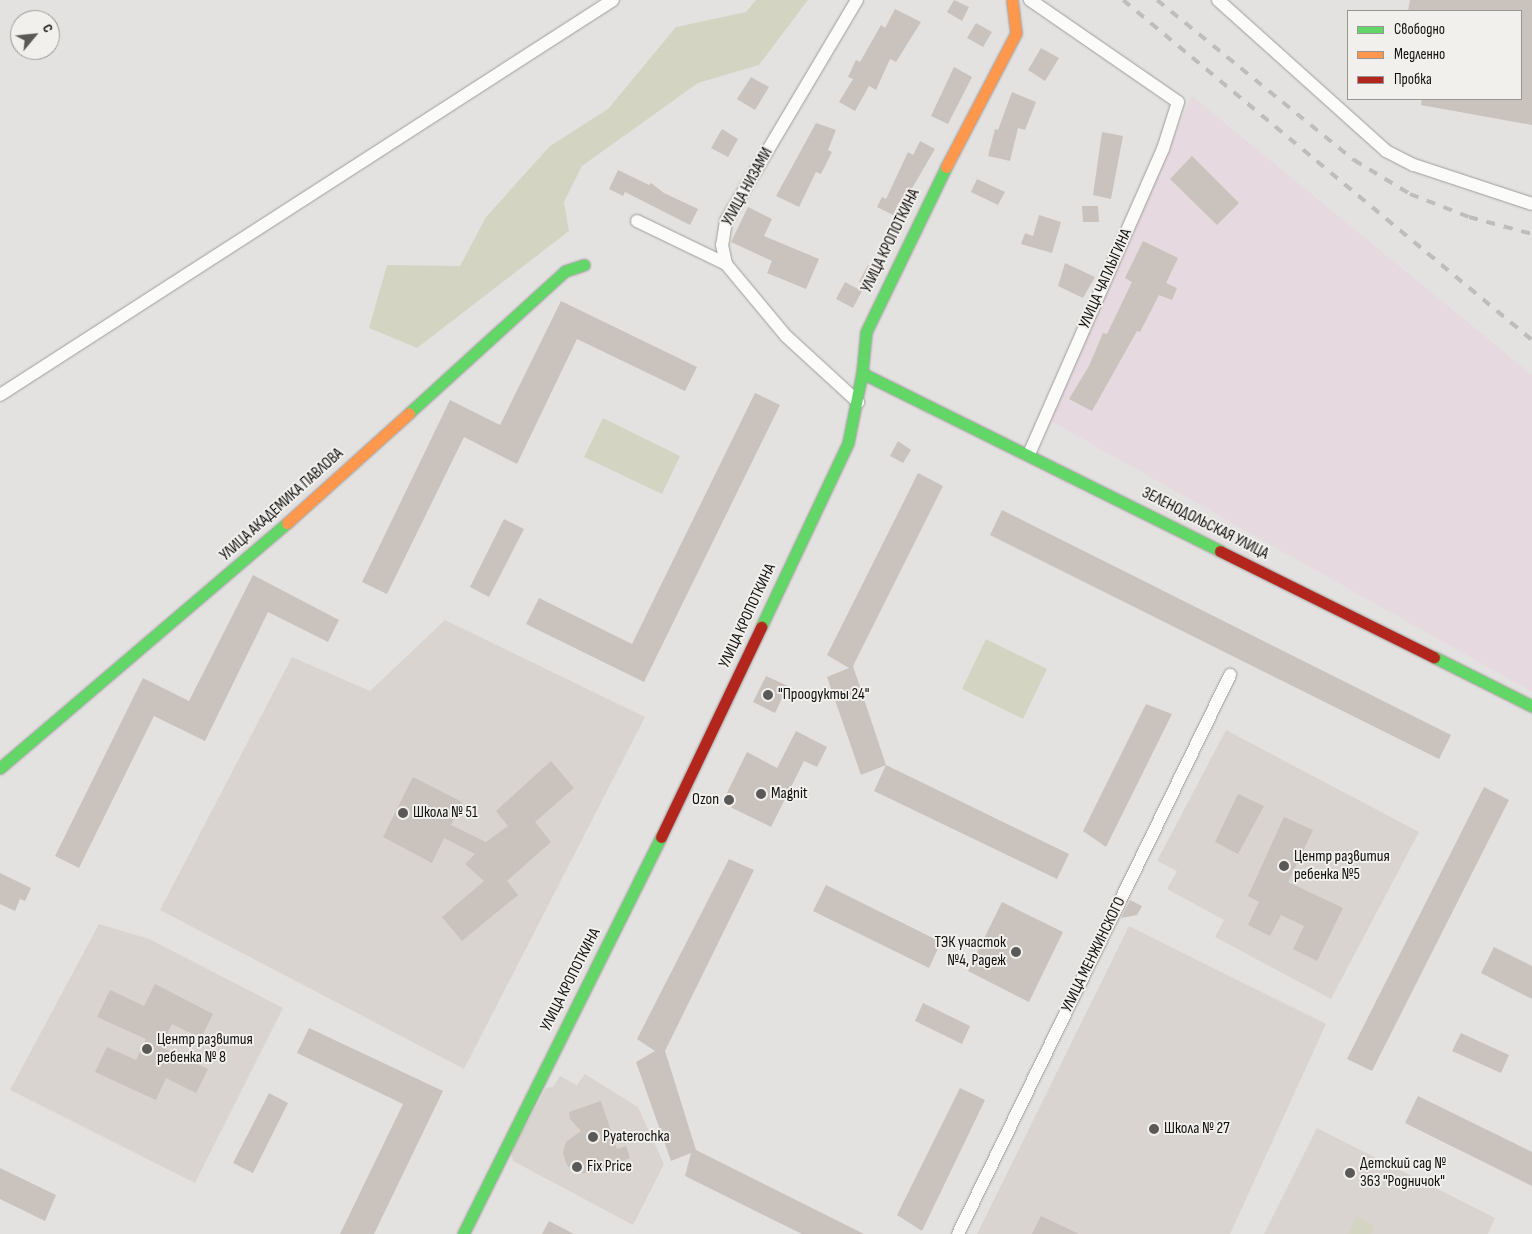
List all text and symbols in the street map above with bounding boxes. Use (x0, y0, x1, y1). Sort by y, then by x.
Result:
north arrow (10, 10, 60, 60)
legend (1347, 10, 1522, 100)
text: Свободно (1394, 20, 1445, 39)
text: С (39, 21, 57, 35)
text: Медленно (1394, 45, 1445, 64)
text: Пробка (1394, 70, 1432, 89)
street label: УЛИЦА НИЗАМИ (719, 145, 777, 229)
street label: УЛИЦА КРОПОТКИНА (858, 186, 924, 296)
street label: УЛИЦА ЧАПЛЫГИНА (1075, 226, 1137, 332)
street label: УЛИЦА АКАДЕМИКА ПАВЛОВА (216, 445, 348, 565)
street label: ЗЕЛЕНОДОЛЬСКАЯ УЛИЦА (1138, 484, 1272, 564)
street label: УЛИЦА КРОПОТКИНА (715, 561, 781, 671)
place label: "Проодукты 24" (778, 685, 869, 705)
marker: "Проодукты 24" (762, 689, 774, 701)
place label: Magnit (771, 784, 808, 804)
marker: Magnit (755, 788, 767, 800)
place label: Ozon (692, 790, 719, 810)
marker: Ozon (723, 794, 735, 806)
place label: Школа № 51 (413, 803, 478, 823)
marker: Школа № 51 (397, 807, 409, 819)
place label: Центр развития ребенка №5 (1294, 847, 1390, 885)
marker: Центр развития ребенка №5 (1278, 860, 1290, 872)
street label: УЛИЦА МЕНЖИНСКОГО (1058, 894, 1130, 1016)
street label: УЛИЦА КРОПОТКИНА (537, 925, 605, 1035)
place label: ТЭК участок №4, Радеж (934, 933, 1006, 971)
marker: ТЭК участок №4, Радеж (1010, 946, 1022, 958)
place label: Центр развития ребенка № 8 (157, 1030, 253, 1068)
marker: Центр развития ребенка № 8 (141, 1043, 153, 1055)
place label: Школа № 27 (1164, 1119, 1230, 1139)
marker: Школа № 27 (1148, 1123, 1160, 1135)
place label: Pyaterochka (603, 1127, 670, 1147)
marker: Pyaterochka (587, 1131, 599, 1143)
place label: Детский сад № 363 "Родничок" (1360, 1154, 1446, 1192)
place label: Fix Price (587, 1157, 632, 1177)
marker: Fix Price (571, 1161, 583, 1173)
marker: Детский сад № 363 "Родничок" (1344, 1167, 1356, 1179)

